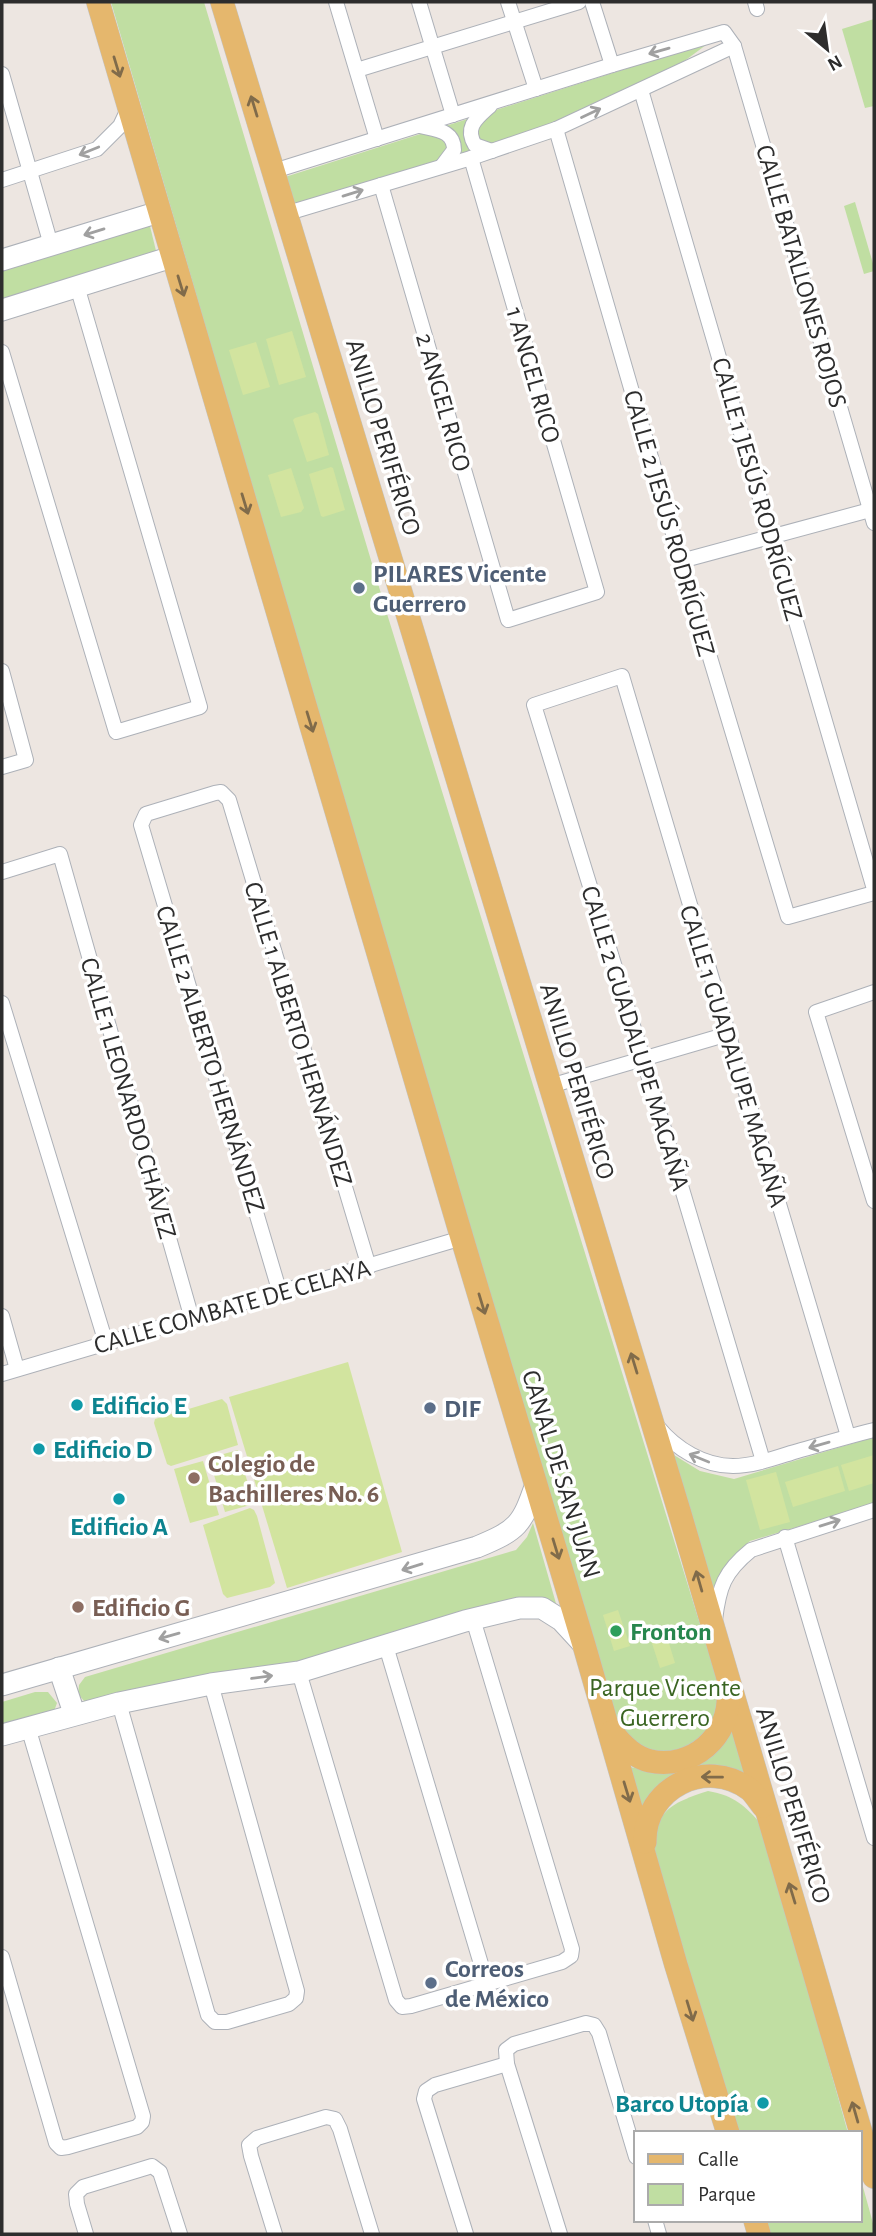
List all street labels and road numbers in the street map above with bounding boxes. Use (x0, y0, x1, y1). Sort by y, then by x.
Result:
street label: CALLE BATALLONES ROJOS (751, 142, 851, 411)
street label: 1 ANGEL RICO (501, 305, 565, 446)
street label: 2 ANGEL RICO (411, 330, 475, 474)
street label: ANILLO PERIFÉRICO (341, 336, 427, 538)
street label: CALLE 1 JESÚS RODRÍGUEZ (707, 354, 809, 624)
street label: CALLE 2 JESÚS RODRÍGUEZ (619, 387, 721, 659)
street label: CALLE 1 ALBERTO HERNÁNDEZ (239, 878, 359, 1190)
street label: CALLE 2 GUADALUPE MAGAÑA (576, 883, 695, 1194)
street label: CALLE 2 ALBERTO HERNÁNDEZ (151, 902, 271, 1216)
street label: CALLE 1 GUADALUPE MAGAÑA (675, 902, 792, 1210)
street label: CALLE 1 LEONARDO CHÁVEZ (75, 954, 183, 1242)
street label: ANILLO PERIFÉRICO (535, 980, 621, 1182)
street label: CALLE COMBATE DE CELAYA (91, 1255, 374, 1359)
street label: CANAL DE SAN JUAN (517, 1367, 605, 1581)
street label: ANILLO PERIFÉRICO (751, 1704, 837, 1906)

